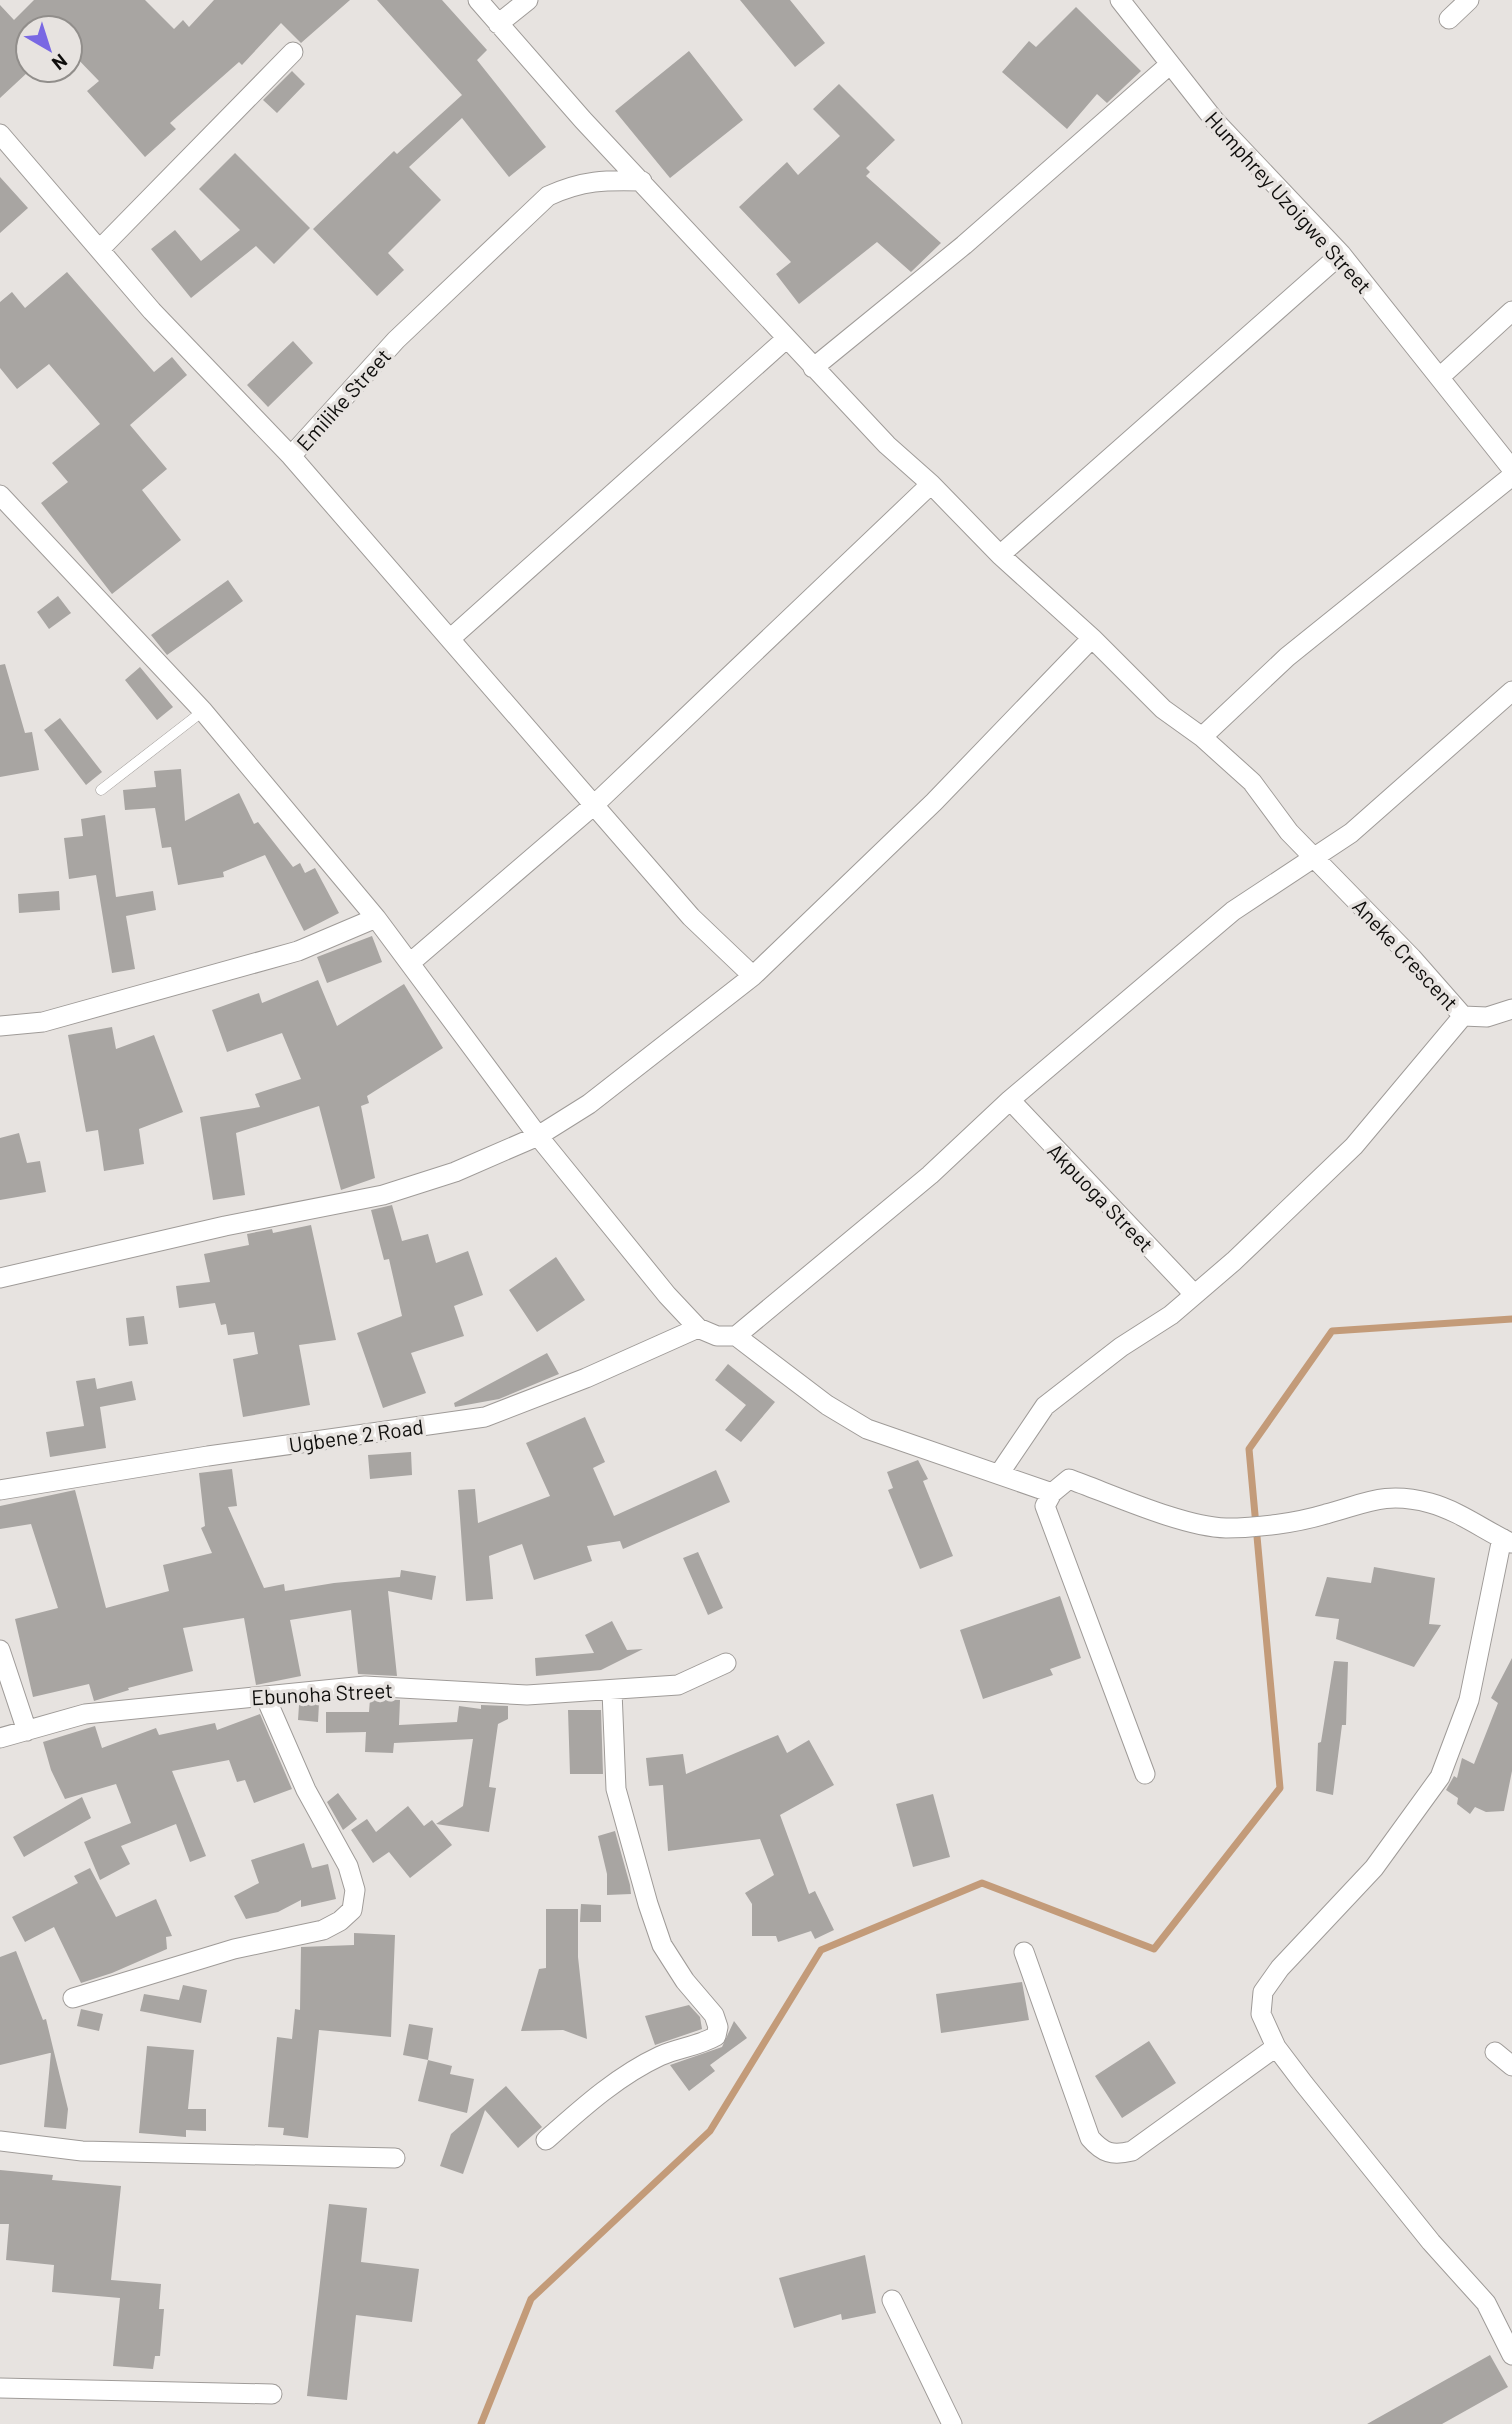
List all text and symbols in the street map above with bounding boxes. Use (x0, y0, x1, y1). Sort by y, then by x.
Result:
north arrow (14, 14, 84, 84)
text: N (48, 50, 72, 76)
street label: Humphrey Uzoigwe Street (1201, 106, 1377, 298)
street label: Emilike Street (291, 343, 395, 455)
street label: Aneke Crescent (1348, 893, 1464, 1015)
street label: Akpuoga Street (1043, 1138, 1159, 1256)
street label: Ugbene 2 Road (287, 1413, 425, 1457)
street label: Ebunoha Street (251, 1677, 393, 1709)

